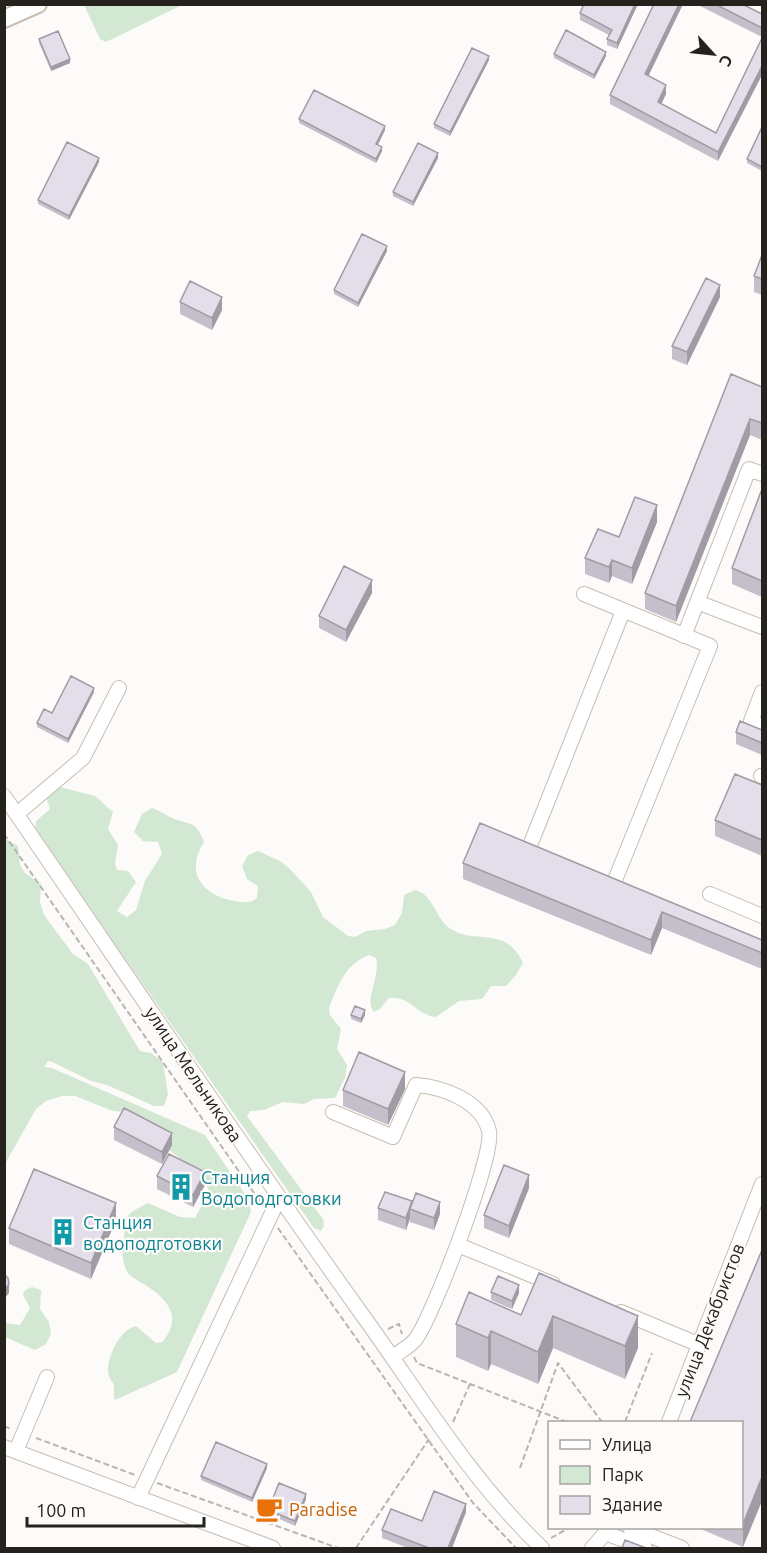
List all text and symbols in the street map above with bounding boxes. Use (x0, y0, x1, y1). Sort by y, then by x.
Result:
north arrow (683, 24, 743, 84)
text: С (716, 52, 737, 69)
street label: улица Мельникова (141, 1003, 247, 1145)
place label: Станция Водоподготовки (201, 1167, 342, 1208)
building icon: Станция Водоподготовки (166, 1172, 196, 1202)
place label: Станция водоподготовки (83, 1212, 222, 1253)
building icon: Станция водоподготовки (48, 1217, 78, 1247)
street label: улица Декабристов (670, 1240, 748, 1400)
legend (548, 1421, 743, 1529)
text: Улица (602, 1434, 652, 1454)
text: Парк (602, 1464, 643, 1484)
scale bar (27, 1490, 204, 1528)
cafe icon: Paradise (254, 1494, 284, 1524)
text: Здание (602, 1494, 663, 1514)
place label: Paradise (289, 1499, 358, 1519)
text: 100 m (36, 1500, 86, 1520)

